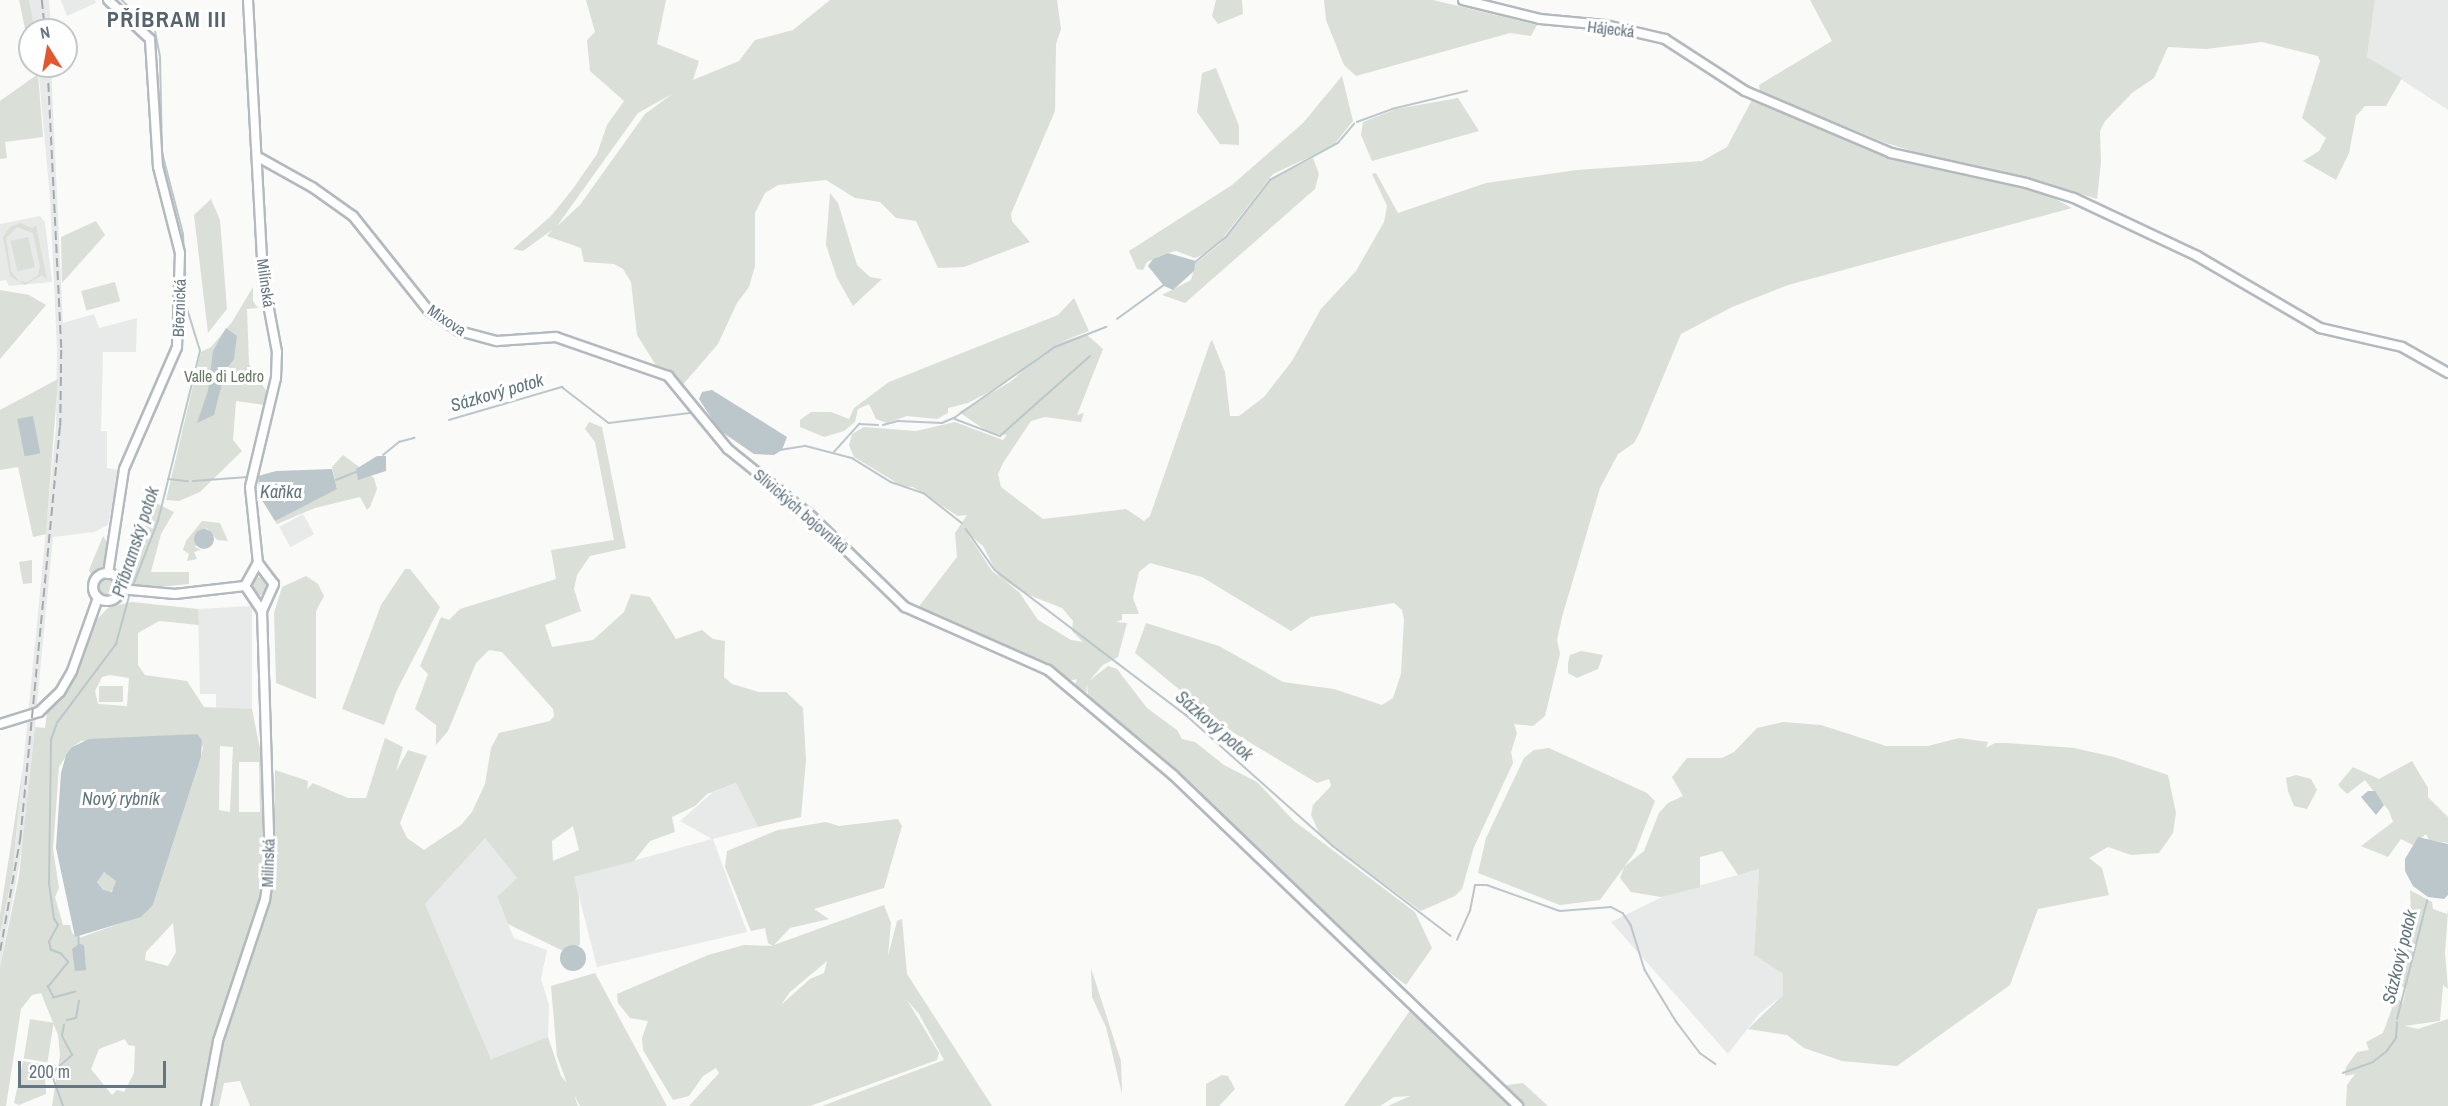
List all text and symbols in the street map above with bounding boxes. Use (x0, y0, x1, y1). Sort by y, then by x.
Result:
district label: PŘÍBRAM III (107, 7, 227, 33)
street label: Hájecká (1586, 17, 1636, 41)
north arrow (18, 18, 78, 78)
text: N (38, 21, 52, 44)
street label: Milínská (253, 257, 279, 309)
street label: Březnická (168, 279, 190, 337)
street label: Mixova (424, 300, 470, 340)
park label: Valle di Ledro (184, 366, 264, 386)
water label: Sázkový potok (448, 369, 546, 417)
street label: Slivických bojovníků (750, 465, 852, 557)
water label: Kaňka (260, 481, 302, 503)
water label: Příbramský potok (108, 484, 164, 600)
water label: Sázkový potok (1171, 686, 1257, 766)
water label: Nový rybník (82, 788, 160, 810)
street label: Milínská (258, 838, 278, 888)
water label: Sázkový potok (2378, 908, 2422, 1006)
scale bar (21, 1049, 170, 1087)
text: 200 m (29, 1059, 70, 1084)

